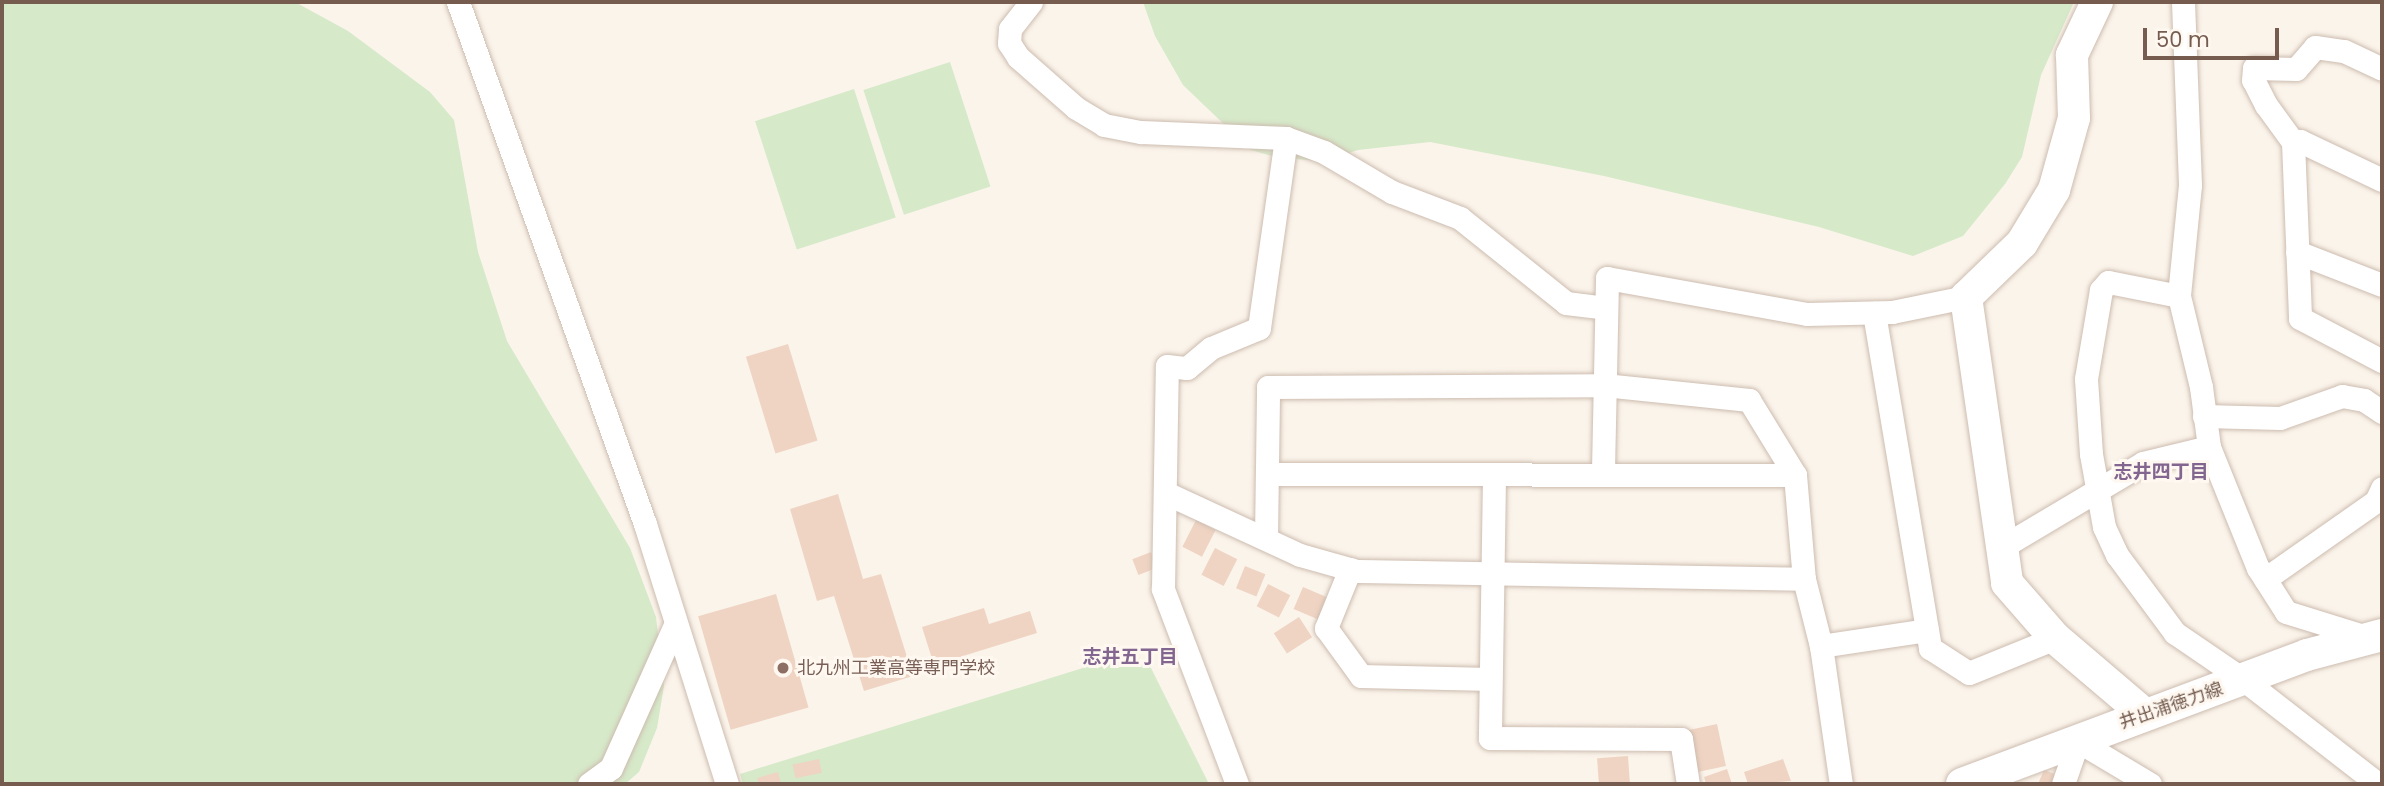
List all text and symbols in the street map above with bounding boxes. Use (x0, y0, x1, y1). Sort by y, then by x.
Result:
scale bar (2146, 14, 2282, 58)
text: 50 m (2156, 25, 2210, 54)
district label: 志井四丁目 (2114, 461, 2208, 483)
district label: 志井五丁目 (1083, 646, 1177, 668)
place label: 北九州工業高等専門学校 (797, 657, 995, 679)
marker: 北九州工業高等専門学校 (775, 660, 791, 676)
street label: 井出浦徳力線 (2116, 678, 2226, 734)

